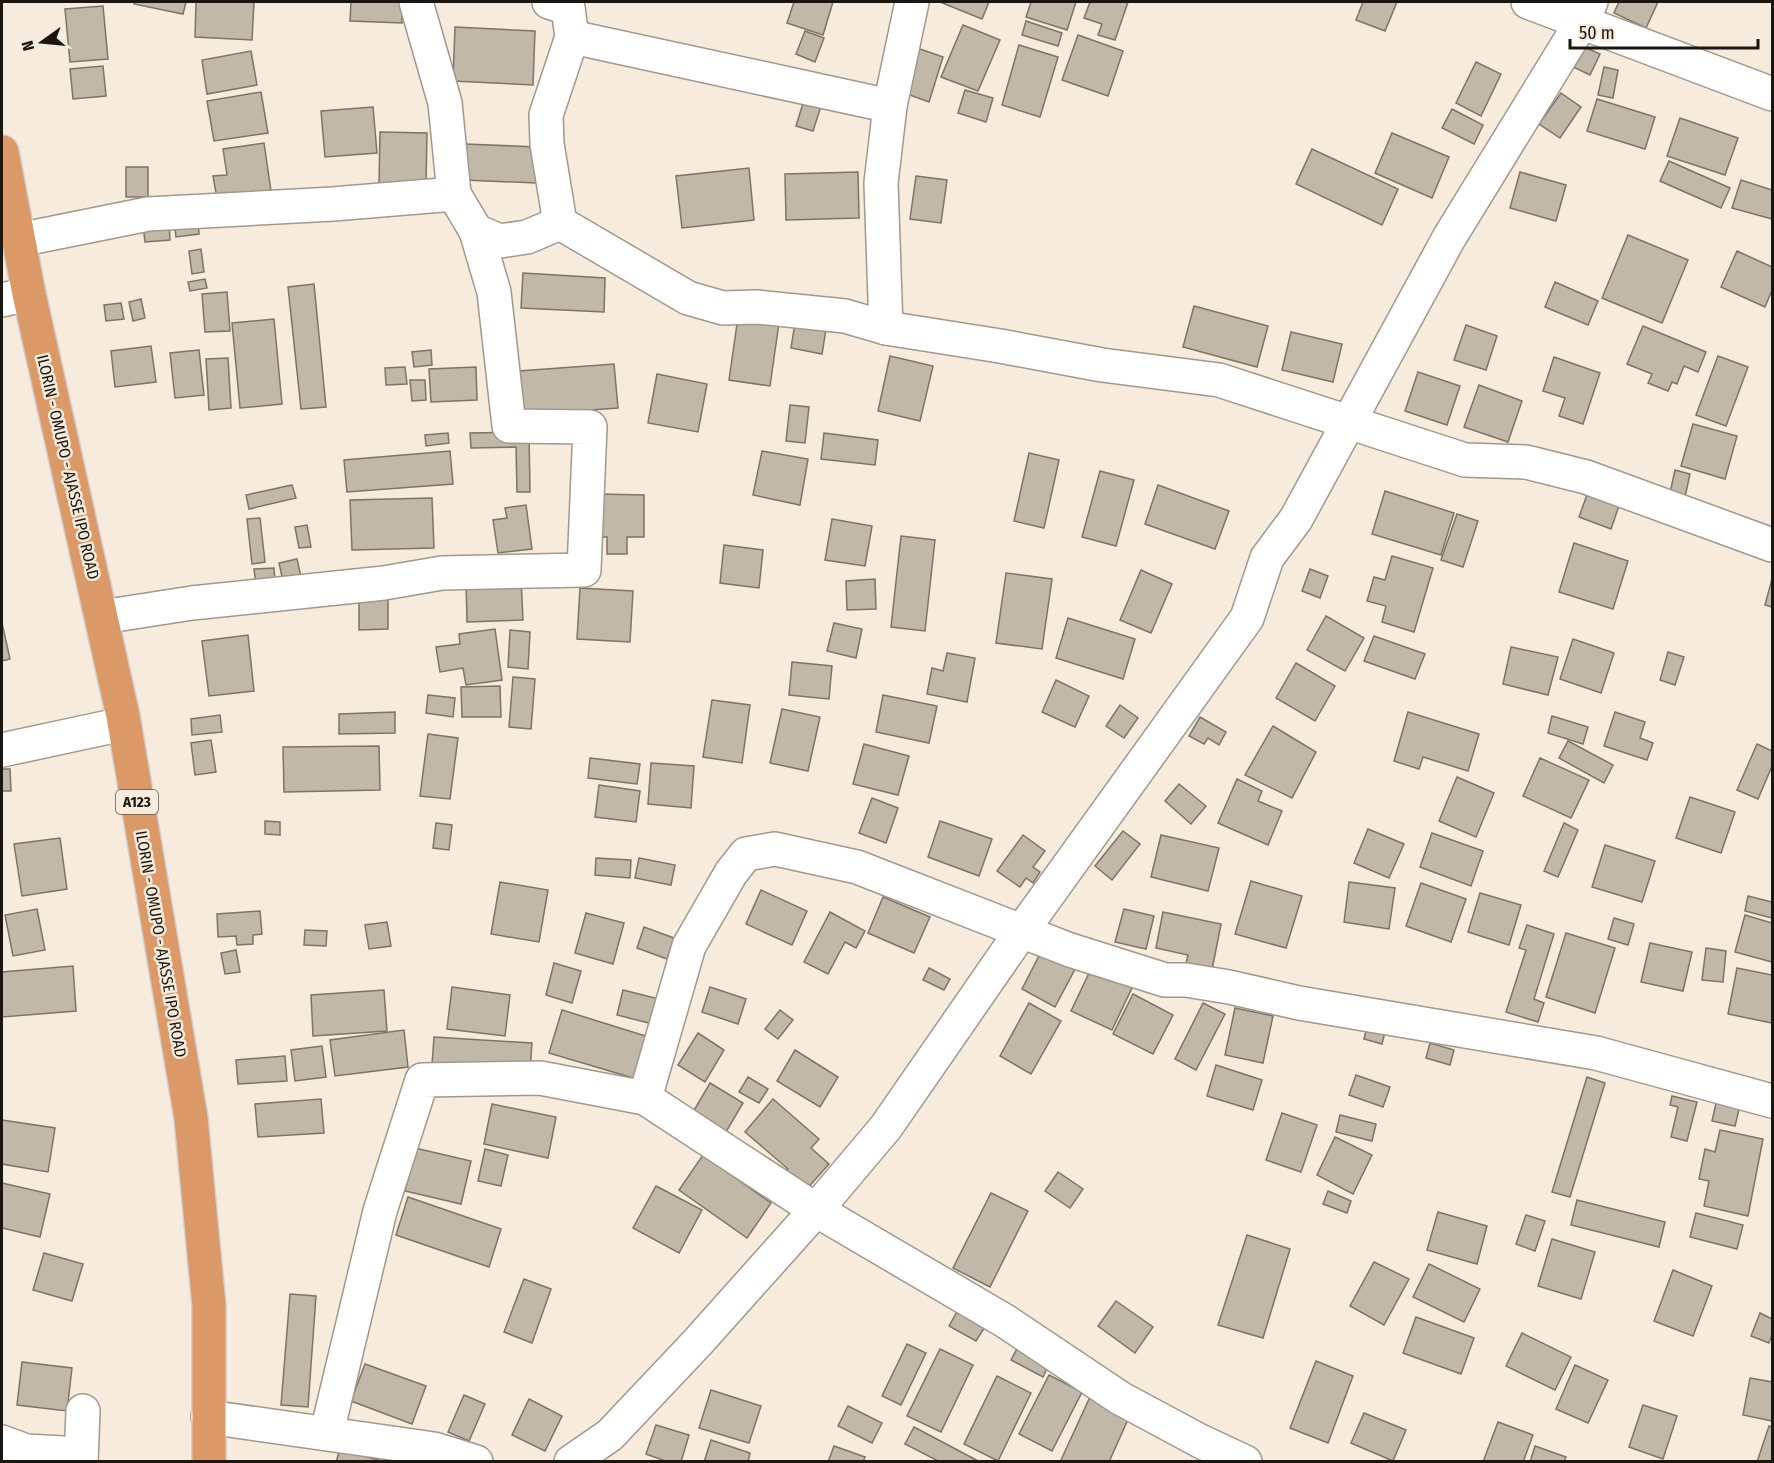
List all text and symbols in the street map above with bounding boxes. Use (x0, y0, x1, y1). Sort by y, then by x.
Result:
north arrow (12, 12, 72, 72)
scale bar (1570, 12, 1758, 50)
text: 50 m (1579, 22, 1615, 44)
text: N (18, 39, 38, 53)
street label: ILORIN - OMUPO - AJASSE IPO ROAD (33, 353, 103, 581)
road number: A123 (116, 790, 158, 814)
street label: ILORIN - OMUPO - AJASSE IPO ROAD (132, 829, 190, 1059)

